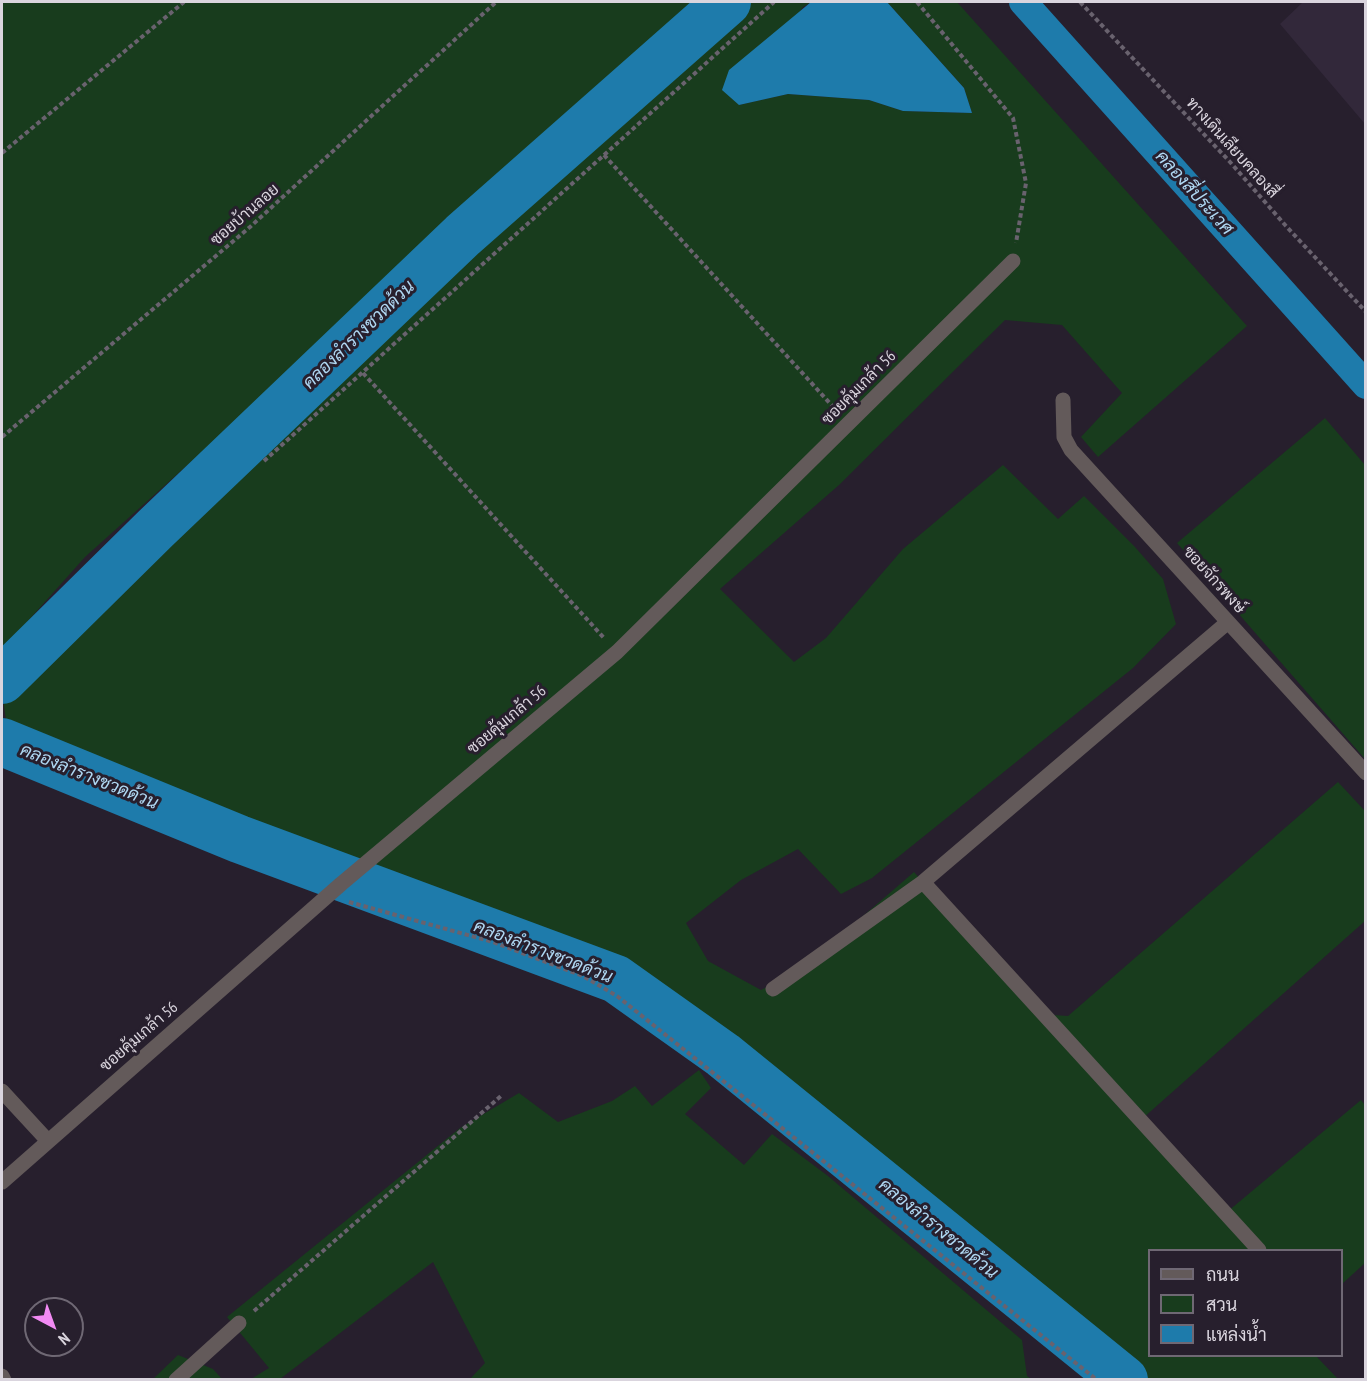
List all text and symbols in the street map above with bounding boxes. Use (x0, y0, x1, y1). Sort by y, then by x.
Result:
street label: ทางเดินเลียบคลองสี่ (1182, 94, 1282, 202)
water label: คลองสี่ประเวศ (1150, 146, 1238, 240)
street label: ซอยบ้านลอย (207, 180, 283, 250)
water label: คลองลำรางชวดด้วน (299, 276, 419, 394)
street label: ซอยคุ้มเกล้า 56 (818, 347, 900, 429)
street label: ซอยจักรพงษ์ (1179, 542, 1249, 618)
street label: ซอยคุ้มเกล้า 56 (464, 682, 550, 758)
water label: คลองลำรางชวดด้วน (17, 739, 161, 815)
water label: คลองลำรางชวดด้วน (471, 916, 615, 988)
street label: ซอยคุ้มเกล้า 56 (96, 998, 182, 1076)
water label: คลองลำรางชวดด้วน (874, 1174, 1002, 1284)
legend (1148, 1249, 1343, 1357)
text: ถนน (1206, 1263, 1239, 1286)
text: สวน (1206, 1293, 1237, 1316)
north arrow (24, 1297, 84, 1357)
text: แหล่งน้ำ (1206, 1323, 1267, 1346)
text: N (55, 1329, 74, 1349)

